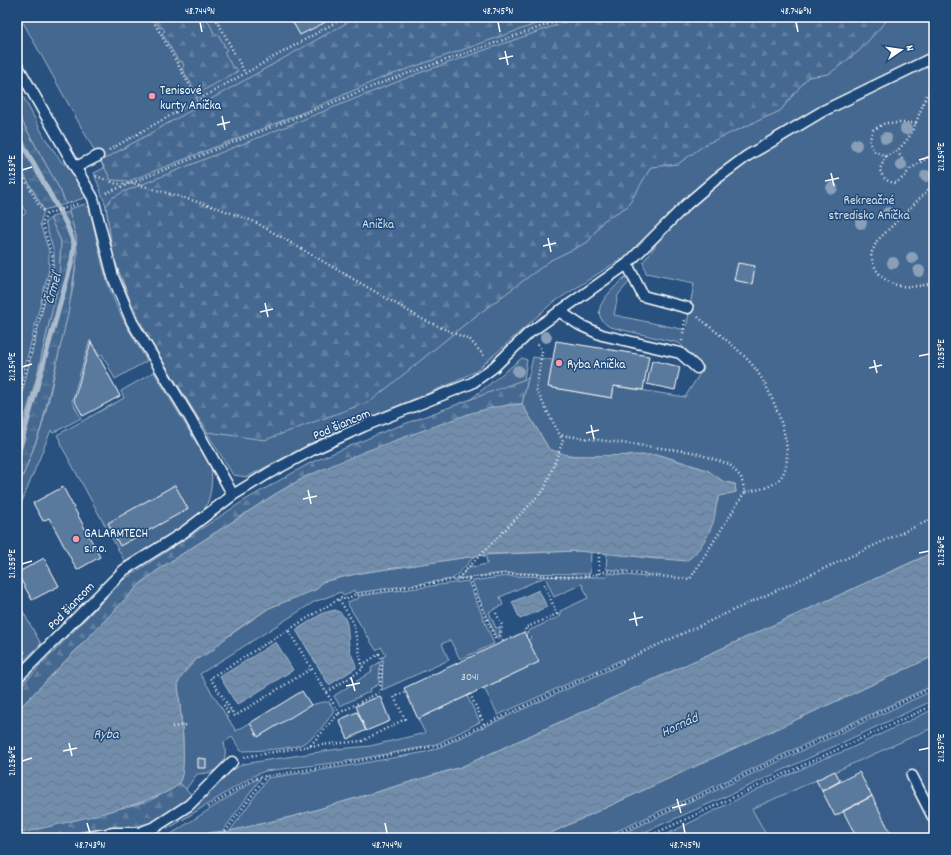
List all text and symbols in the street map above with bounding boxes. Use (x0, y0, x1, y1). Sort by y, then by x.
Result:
text: 48.744°N (185, 5, 215, 19)
text: 48.745°N (483, 5, 513, 19)
text: 48.746°N (781, 5, 811, 19)
north arrow (881, 30, 921, 70)
text: N (900, 44, 917, 53)
place label: Tenisové kurty Anička (160, 82, 222, 116)
marker: Tenisové kurty Anička (147, 91, 157, 101)
text: 21.254°E (935, 142, 949, 172)
text: 21.253°E (6, 155, 20, 185)
park label: Rekreačné stredisko Anička (829, 192, 910, 226)
park label: Anička (362, 216, 395, 235)
water label: Črmeľ (40, 268, 69, 307)
text: 21.255°E (935, 339, 949, 369)
text: 21.254°E (6, 352, 20, 382)
place label: Ryba Anička (567, 356, 626, 375)
marker: Ryba Anička (554, 358, 564, 368)
street label: Pod šiancom (310, 405, 374, 446)
place label: GALARMTECH s.r.o. (84, 525, 148, 559)
marker: GALARMTECH s.r.o. (71, 534, 81, 544)
text: 21.256°E (935, 536, 949, 566)
text: 21.255°E (6, 549, 20, 579)
street label: Pod šiancom (44, 578, 100, 635)
house number: 3041 (461, 670, 479, 686)
water label: Hornád (658, 708, 704, 743)
water label: Ryba (93, 725, 120, 745)
text: 21.257°E (935, 733, 949, 762)
text: 21.256°E (6, 746, 20, 776)
text: 48.743°N (75, 839, 105, 853)
text: 48.744°N (372, 839, 402, 853)
text: 48.745°N (670, 839, 700, 853)

